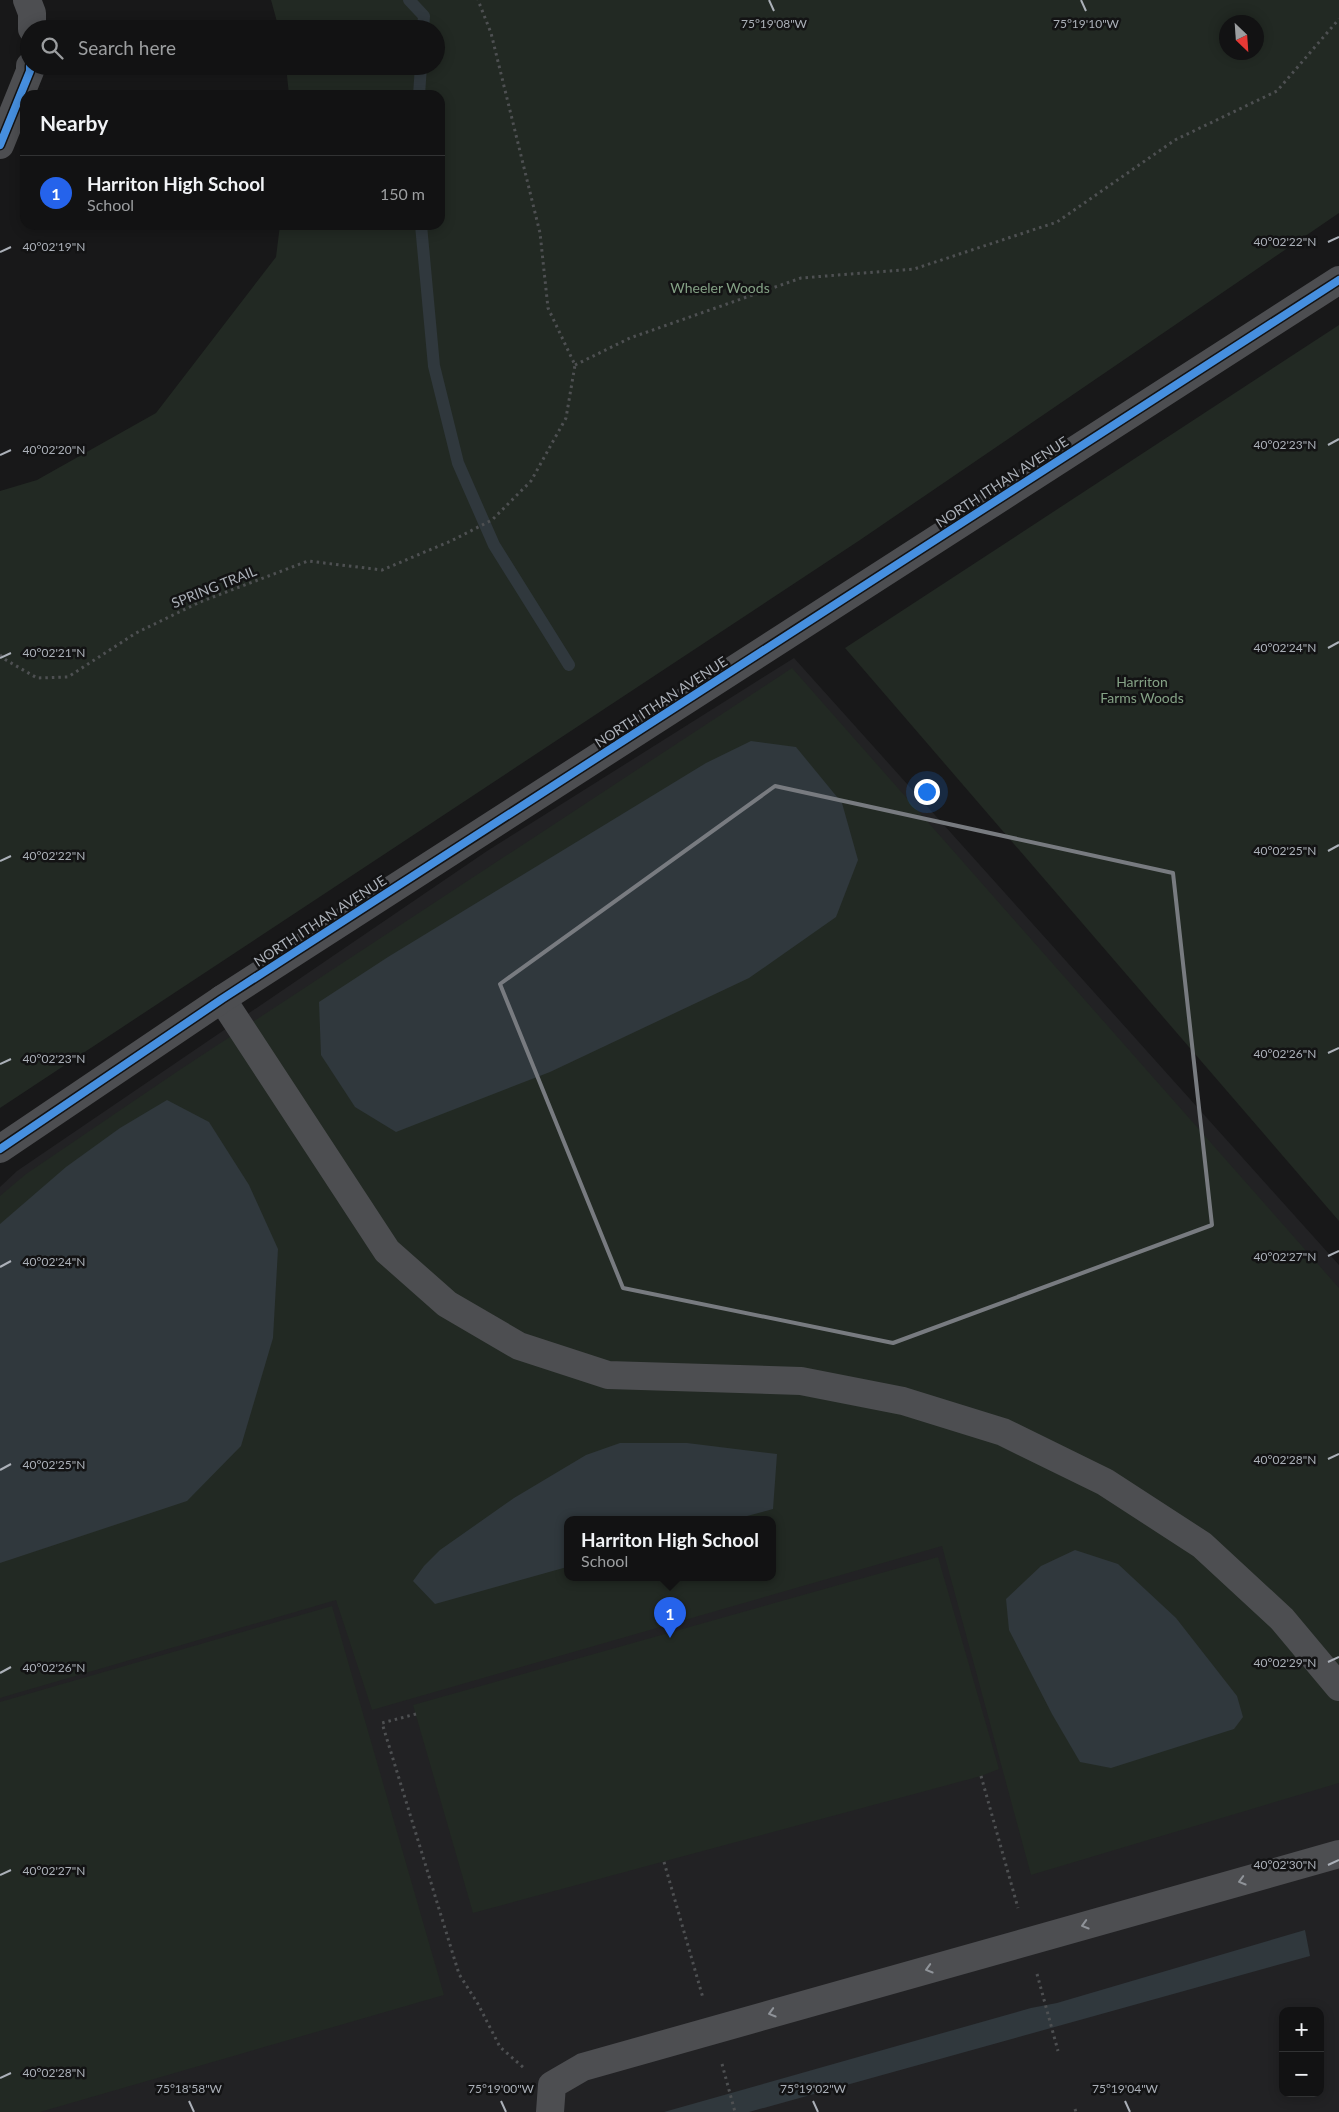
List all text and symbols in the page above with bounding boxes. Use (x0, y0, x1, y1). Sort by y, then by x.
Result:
north arrow (1219, 15, 1264, 60)
text: 75°19'08"W (741, 16, 808, 31)
text: 75°19'10"W (1053, 16, 1120, 31)
search box (20, 20, 445, 75)
icon: search (38, 34, 66, 62)
text: Search here (78, 36, 176, 59)
text: Nearby (40, 110, 108, 135)
text: Harriton High School (87, 172, 265, 195)
text: 1 (51, 184, 61, 203)
text: 150 m (380, 184, 425, 203)
text: School (87, 195, 134, 214)
text: 40°02'22"N (1254, 234, 1316, 249)
text: 40°02'19"N (23, 239, 85, 254)
park label: Wheeler Woods (670, 279, 770, 296)
street label: NORTH ITHAN AVENUE (932, 432, 1071, 531)
text: 40°02'23"N (1254, 437, 1316, 452)
text: 40°02'20"N (23, 442, 85, 457)
street label: SPRING TRAIL (169, 562, 259, 611)
text: 40°02'24"N (1254, 640, 1316, 655)
text: 40°02'21"N (23, 645, 85, 660)
street label: NORTH ITHAN AVENUE (591, 652, 730, 751)
park label: Harriton Farms Woods (1100, 673, 1184, 706)
your location (914, 779, 940, 805)
text: 40°02'25"N (1254, 843, 1316, 858)
text: 40°02'22"N (23, 848, 85, 863)
street label: NORTH ITHAN AVENUE (250, 871, 389, 970)
text: 40°02'26"N (1254, 1046, 1316, 1061)
text: 40°02'23"N (23, 1051, 85, 1066)
text: 40°02'27"N (1254, 1249, 1316, 1264)
text: 40°02'24"N (23, 1254, 85, 1269)
text: 40°02'28"N (1254, 1452, 1316, 1467)
text: 40°02'25"N (23, 1457, 85, 1472)
popup (564, 1516, 776, 1581)
text: Harriton High School (581, 1528, 759, 1551)
text: School (581, 1551, 628, 1570)
pin: 1 (654, 1597, 686, 1638)
text: 40°02'29"N (1254, 1655, 1316, 1670)
text: 40°02'26"N (23, 1660, 85, 1675)
text: 40°02'30"N (1254, 1857, 1316, 1872)
text: 40°02'27"N (23, 1863, 85, 1878)
one-way arrow (1238, 1876, 1246, 1886)
one-way arrow (1082, 1920, 1090, 1930)
one-way arrow (925, 1964, 933, 1974)
map controls (1279, 2007, 1324, 2097)
button: + (1279, 2007, 1324, 2052)
one-way arrow (769, 2008, 777, 2018)
button: − (1279, 2052, 1324, 2097)
text: 40°02'28"N (23, 2065, 85, 2080)
text: 75°18'58"W (156, 2081, 223, 2096)
text: 75°19'00"W (468, 2081, 535, 2096)
text: 75°19'02"W (780, 2081, 847, 2096)
text: 75°19'04"W (1092, 2081, 1159, 2096)

